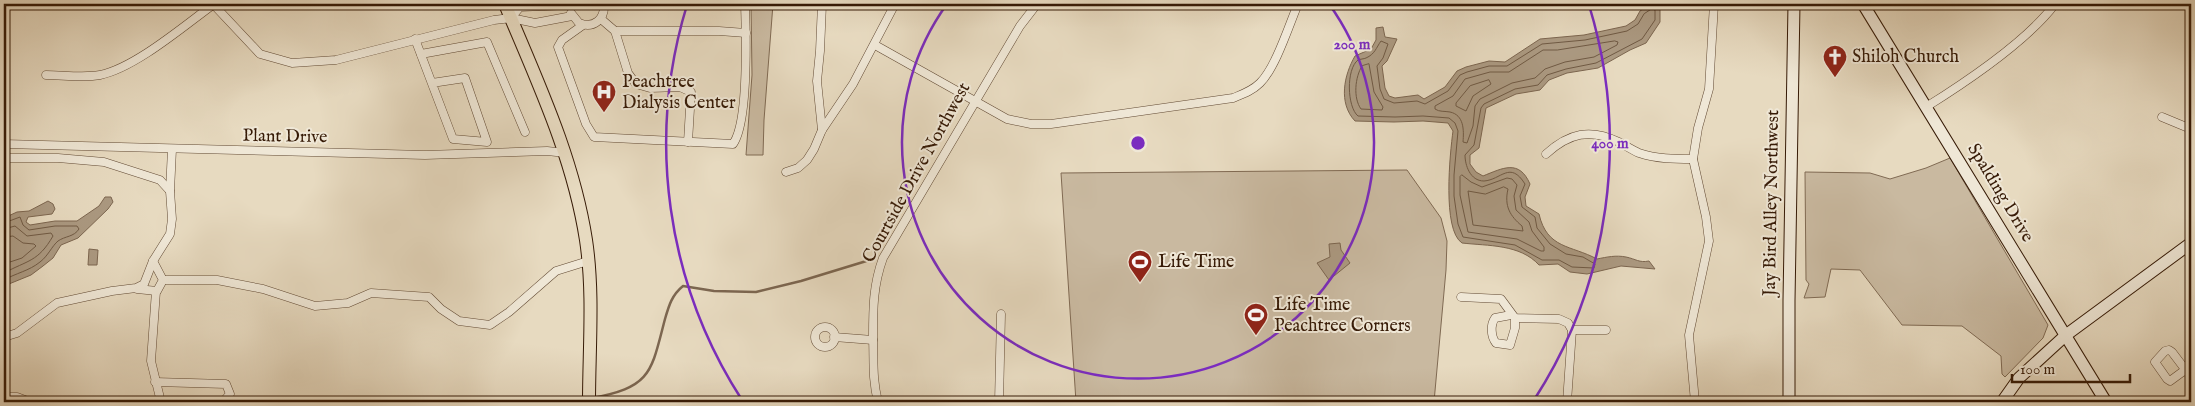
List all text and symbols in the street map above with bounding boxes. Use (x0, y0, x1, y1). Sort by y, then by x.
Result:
text: 200 m (1334, 35, 1371, 54)
church icon: Shiloh Church (1822, 44, 1848, 78)
place label: Shiloh Church (1852, 46, 1960, 69)
place label: Peachtree Dialysis Center (622, 71, 736, 115)
hospital icon: Peachtree Dialysis Center (591, 79, 617, 113)
street label: Courtside Drive Northwest (858, 79, 976, 267)
street label: Jay Bird Alley Northwest (1759, 110, 1785, 298)
street label: Plant Drive (242, 125, 328, 149)
centre of rings (1129, 134, 1147, 152)
text: 400 m (1592, 134, 1629, 153)
street label: Spalding Drive (1961, 139, 2039, 247)
sports icon: Life Time (1127, 249, 1153, 283)
place label: Life Time (1158, 251, 1234, 274)
place label: Life Time Peachtree Corners (1274, 294, 1411, 338)
sports icon: Life Time Peachtree Corners (1243, 302, 1269, 336)
scale bar (2012, 351, 2130, 383)
text: 100 m (2020, 360, 2056, 379)

